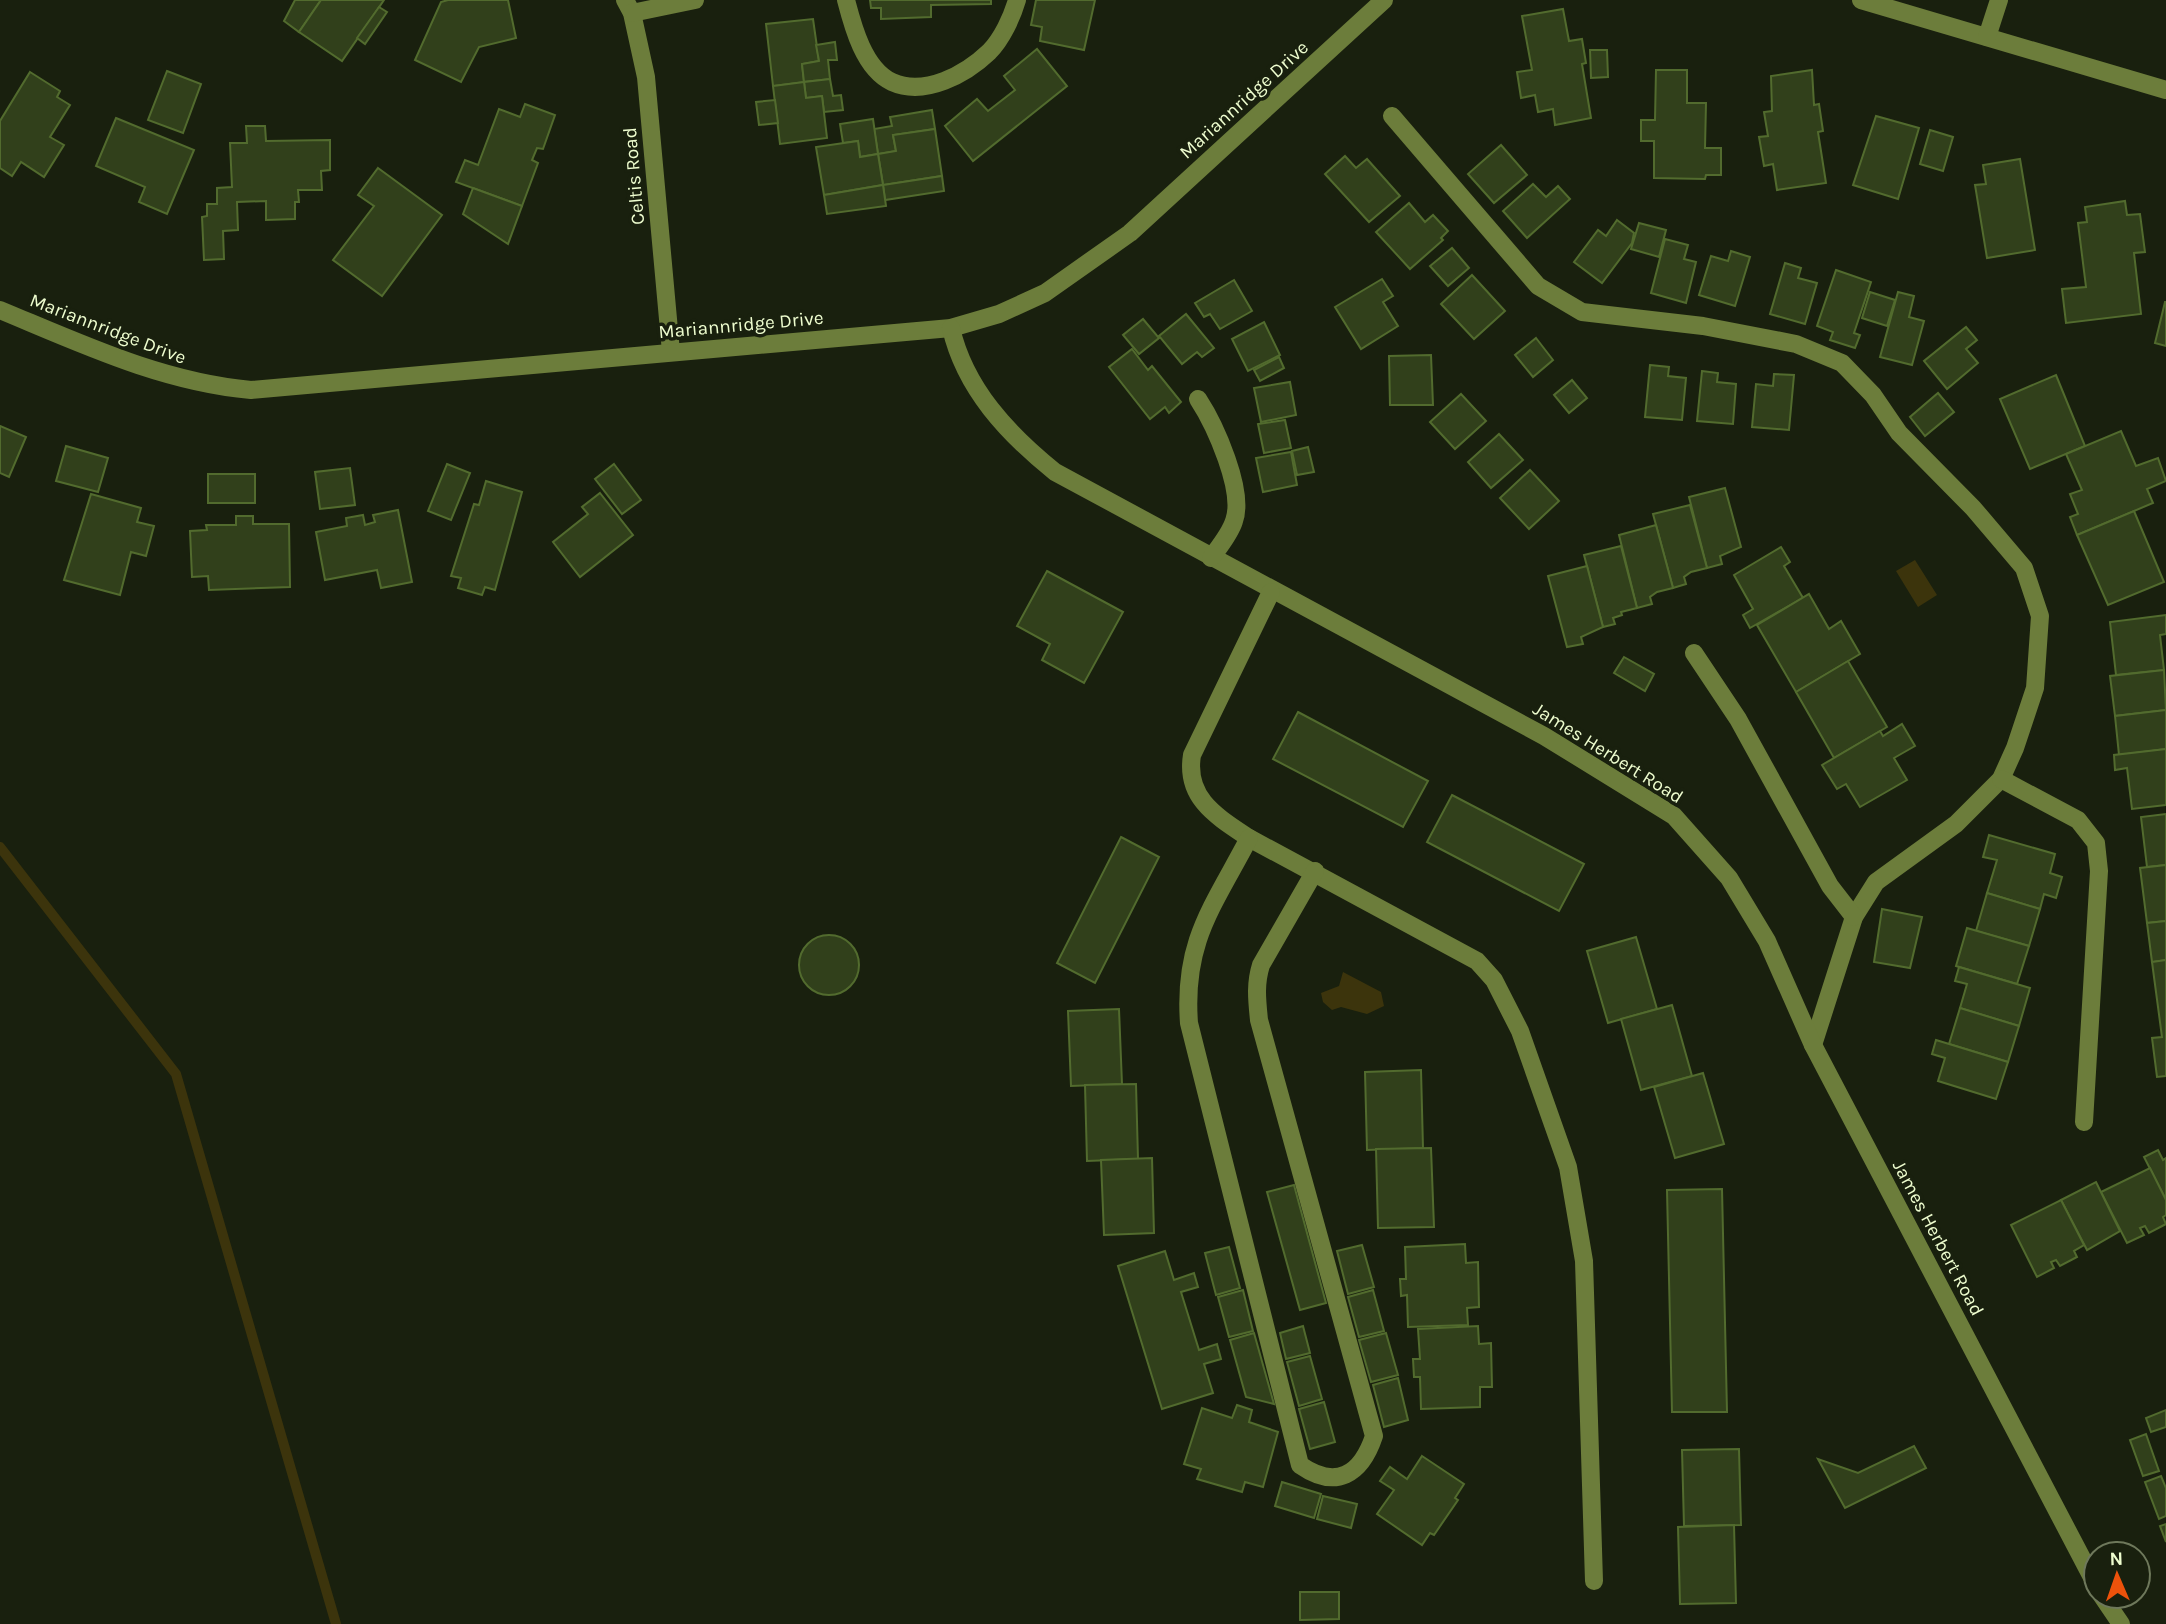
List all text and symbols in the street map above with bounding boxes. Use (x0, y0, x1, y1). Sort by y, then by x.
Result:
street label: Mariannridge Drive (1175, 36, 1313, 164)
street label: Celtis Road (619, 126, 649, 226)
street label: Mariannridge Drive (27, 289, 189, 369)
street label: Mariannridge Drive (658, 307, 824, 343)
street label: James Herbert Road (1529, 698, 1687, 808)
street label: James Herbert Road (1888, 1157, 1988, 1319)
north arrow (2082, 1540, 2152, 1610)
text: N (2109, 1548, 2124, 1570)

